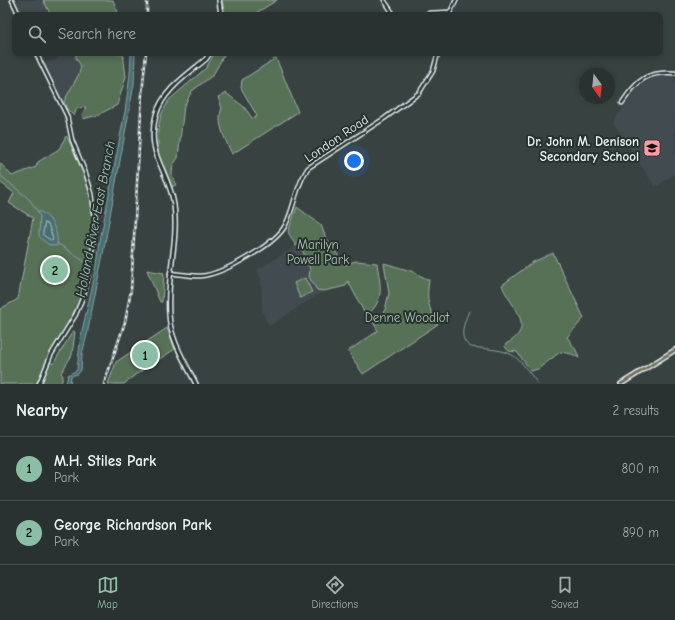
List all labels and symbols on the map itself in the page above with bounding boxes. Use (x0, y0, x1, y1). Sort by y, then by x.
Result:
north arrow (579, 68, 615, 104)
street label: London Road (302, 112, 371, 165)
place label: Dr. John M. Denison Secondary School (527, 134, 639, 164)
school or university icon: Dr. John M. Denison Secondary School (642, 138, 662, 158)
water label: Holland River East Branch (72, 139, 119, 299)
your location (344, 151, 364, 171)
park label: Marilyn Powell Park (287, 237, 350, 267)
pin: 2 (42, 255, 68, 285)
park label: Denne Woodlot (365, 310, 451, 325)
pin: 1 (132, 340, 158, 370)

